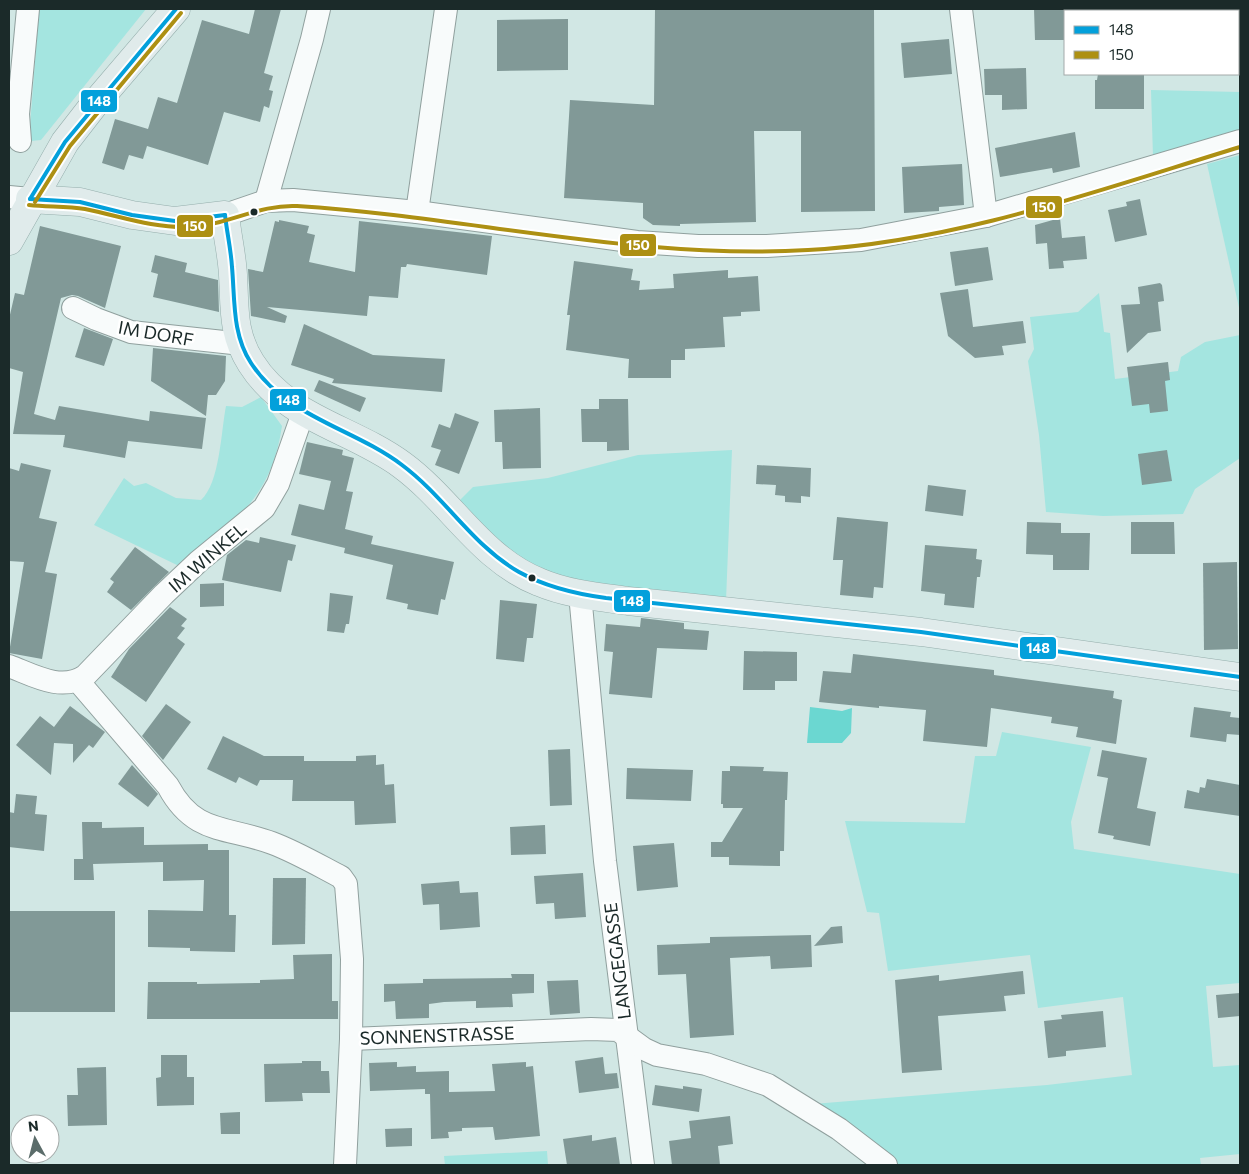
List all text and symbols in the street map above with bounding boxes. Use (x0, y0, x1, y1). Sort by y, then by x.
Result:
legend (1064, 10, 1239, 75)
text: 148 (1109, 20, 1134, 38)
text: 150 (1109, 45, 1134, 63)
line badge: 148 (80, 89, 118, 113)
text: 148 (87, 92, 111, 109)
line badge: 150 (1025, 195, 1063, 219)
text: 150 (1032, 198, 1056, 215)
unlabelled marker (249, 207, 259, 217)
line badge: 150 (176, 214, 214, 238)
text: 150 (183, 217, 207, 234)
line badge: 150 (619, 233, 657, 257)
text: 150 (626, 236, 650, 253)
street label: IM DORF (117, 316, 195, 350)
line badge: 148 (269, 388, 307, 412)
text: 148 (276, 391, 300, 408)
street label: IM WINKEL (164, 517, 250, 597)
unlabelled marker (527, 573, 537, 583)
line badge: 148 (613, 589, 651, 613)
text: 148 (620, 592, 644, 609)
line badge: 148 (1019, 636, 1057, 660)
text: 148 (1026, 639, 1050, 656)
street label: LANGEGASSE (599, 901, 635, 1021)
street label: SONNENSTRASSE (359, 1021, 515, 1049)
north arrow (10, 1114, 60, 1164)
text: N (27, 1117, 40, 1135)

